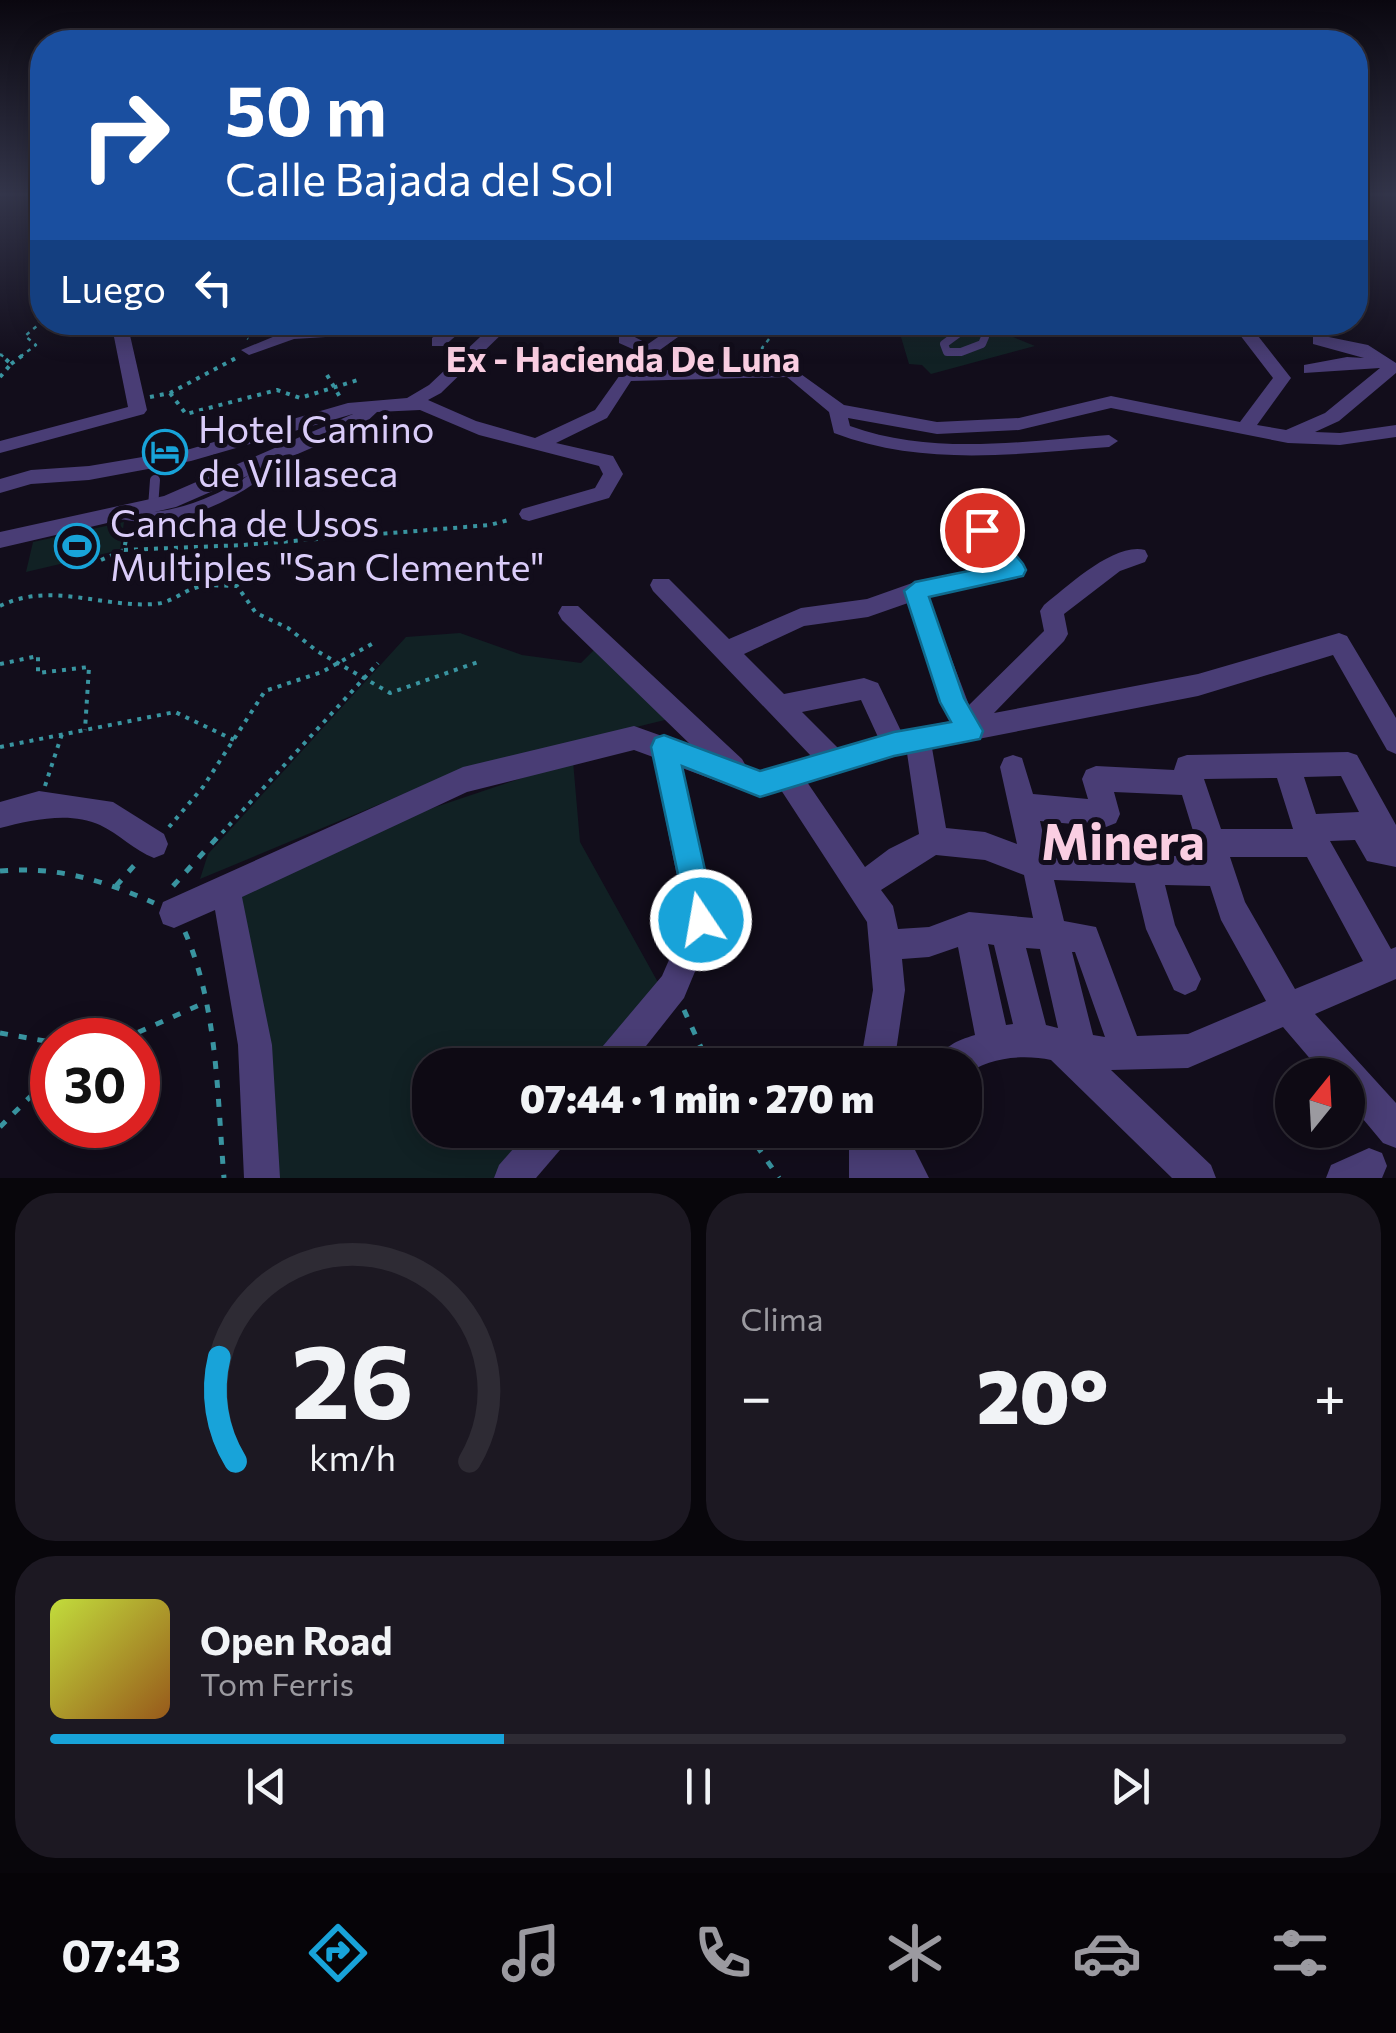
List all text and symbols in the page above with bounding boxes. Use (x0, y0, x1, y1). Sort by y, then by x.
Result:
text: 50 m (225, 65, 387, 150)
icon: right (60, 70, 190, 200)
text: Calle Bajada del Sol (225, 150, 615, 205)
icon: left (186, 260, 241, 315)
text: Luego (60, 264, 166, 311)
district label: Ex - Hacienda De Luna (446, 336, 800, 379)
place label: Hotel Camino de Villaseca (198, 404, 435, 495)
hotel icon: Hotel Camino de Villaseca (142, 429, 188, 475)
pin (940, 488, 1025, 573)
place label: Cancha de Usos Multiples "San Clemente" (110, 498, 545, 589)
icon: arrive (955, 503, 1010, 558)
sports icon: Cancha de Usos Multiples "San Clemente" (54, 523, 100, 569)
district label: Minera (1041, 809, 1205, 870)
position arrow (649, 868, 753, 972)
speed limit sign: 30 (30, 1018, 160, 1148)
north arrow (1275, 1058, 1365, 1148)
map controls (1275, 1058, 1365, 1148)
text: 07:44 · 1 min · 270 m (520, 1074, 874, 1121)
text: Clima (741, 1298, 823, 1338)
text: 26 (291, 1313, 414, 1440)
text: 20° (977, 1348, 1109, 1439)
text: − (741, 1361, 772, 1428)
text: + (1314, 1361, 1346, 1428)
text: km/h (309, 1435, 396, 1478)
text: Open Road (200, 1616, 393, 1663)
text: Tom Ferris (200, 1663, 354, 1703)
icon: previous (239, 1759, 294, 1814)
icon: pause (671, 1759, 726, 1814)
icon: next (1103, 1759, 1158, 1814)
icon: directions (303, 1918, 373, 1988)
icon: music (496, 1918, 566, 1988)
icon: phone (688, 1918, 758, 1988)
icon: climate (880, 1918, 950, 1988)
icon: car (1072, 1918, 1142, 1988)
icon: filters (1265, 1918, 1335, 1988)
text: 07:43 (61, 1926, 181, 1981)

